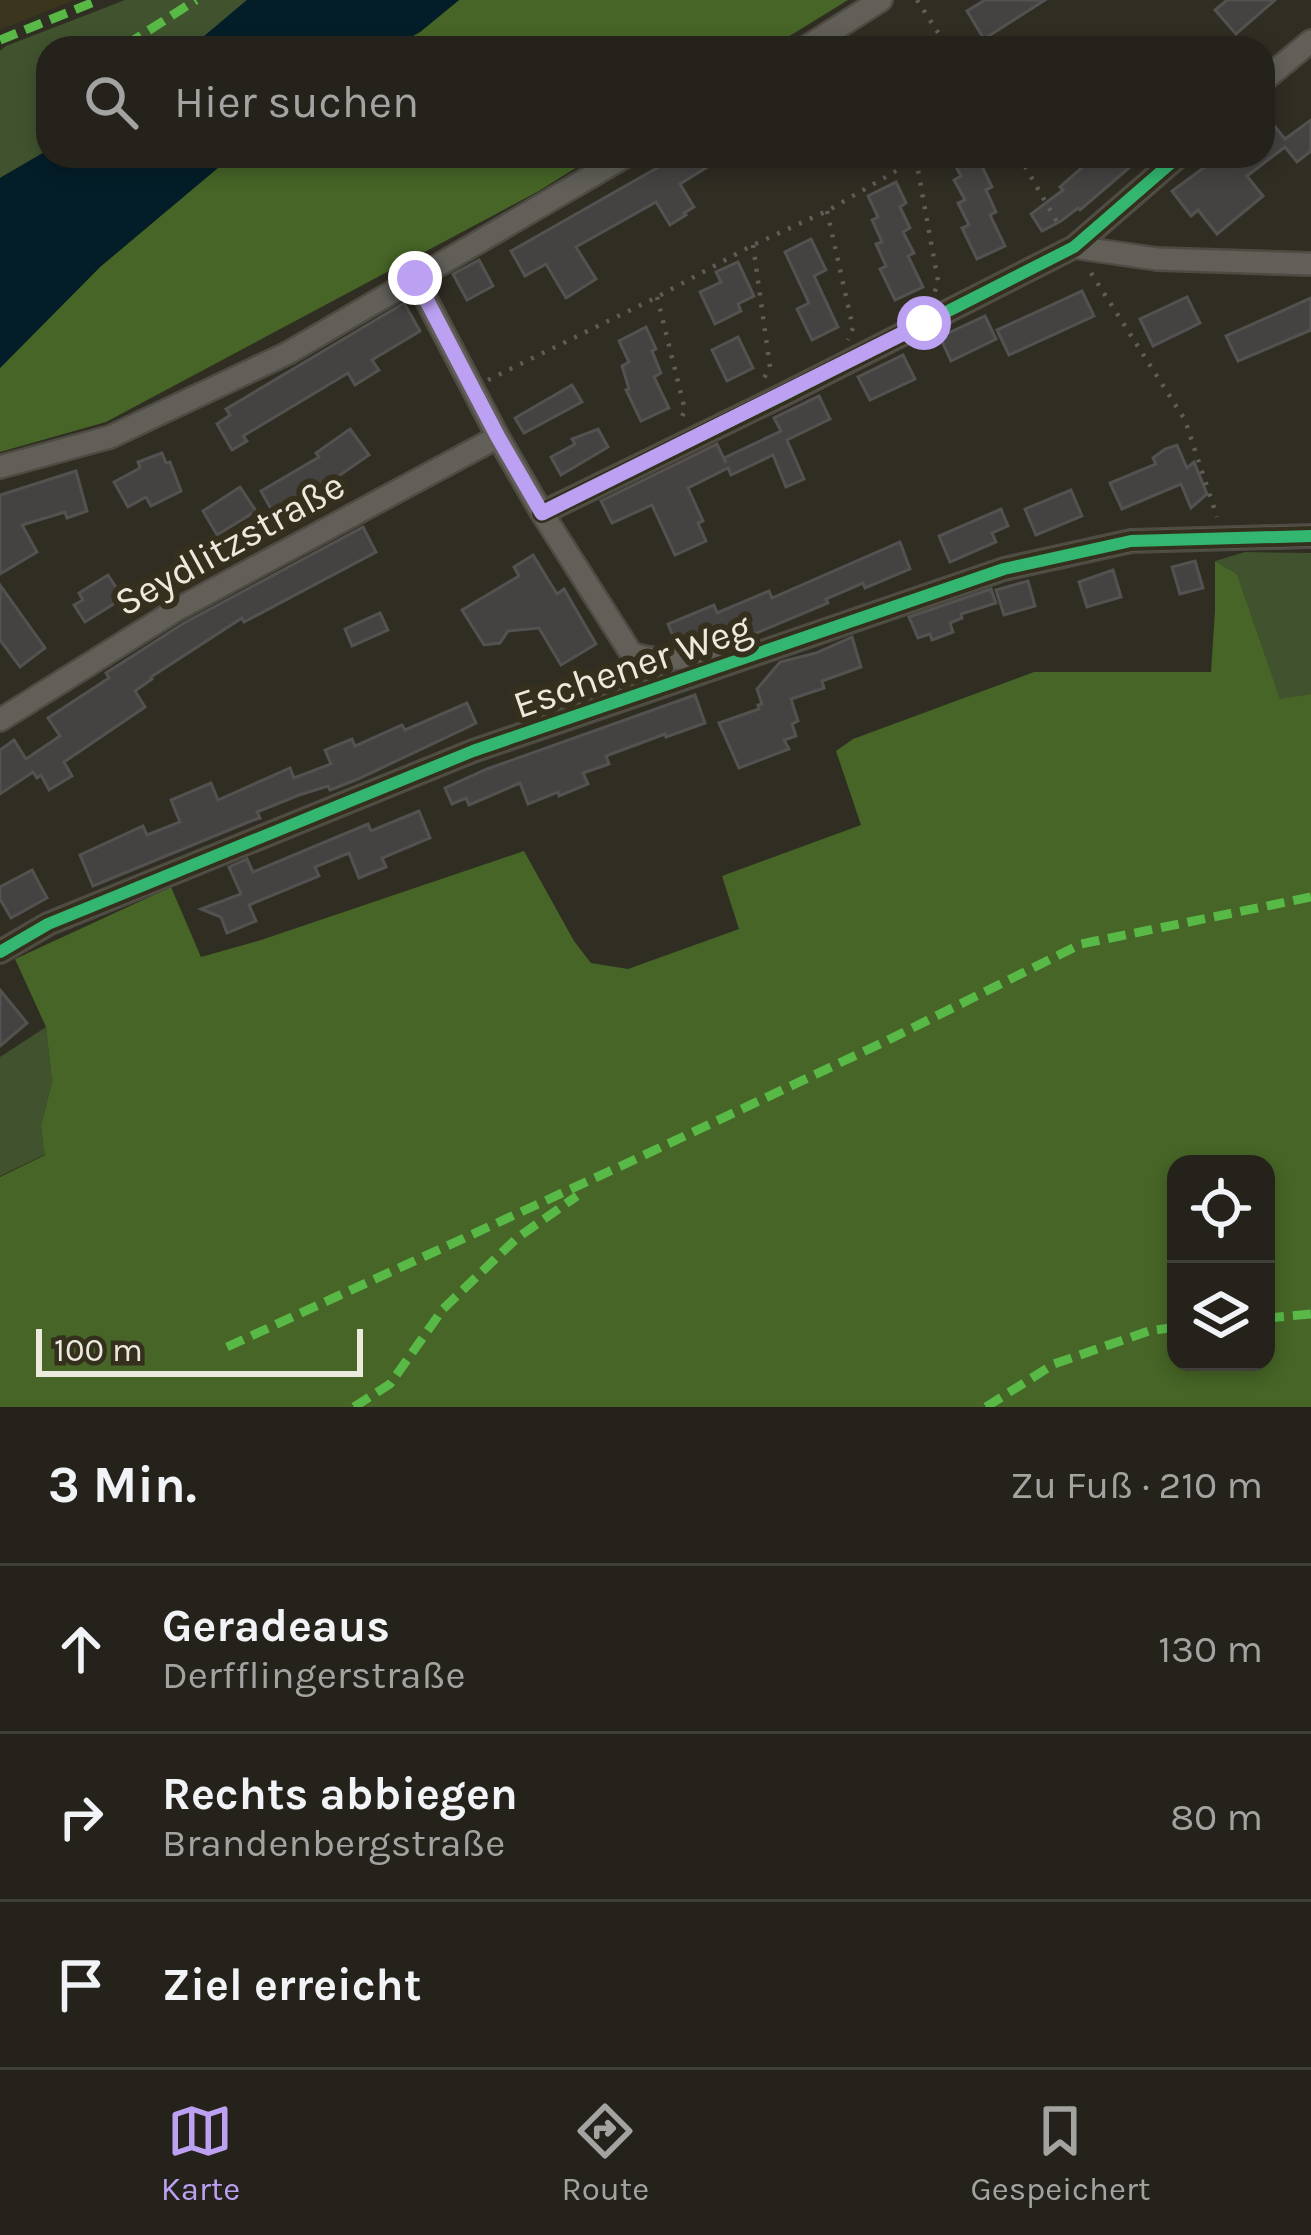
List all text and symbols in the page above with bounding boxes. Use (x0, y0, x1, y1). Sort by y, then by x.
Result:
search box (36, 36, 1275, 168)
icon: search (78, 69, 144, 135)
text: Hier suchen (174, 76, 419, 128)
route end (388, 251, 442, 305)
route start (897, 296, 951, 350)
street label: Seydlitzstraße (107, 462, 352, 626)
street label: Eschener Weg (507, 604, 757, 728)
map controls (1167, 1155, 1275, 1371)
button: locate (1167, 1155, 1275, 1263)
button: layers (1167, 1263, 1275, 1371)
scale bar (36, 1323, 363, 1376)
text: 100 m (54, 1331, 143, 1369)
text: 3 Min. (48, 1455, 197, 1515)
text: Zu Fuß · 210 m (1010, 1462, 1263, 1508)
text: Geradeaus (162, 1600, 390, 1652)
icon: ahead (48, 1616, 114, 1682)
text: 130 m (1158, 1626, 1263, 1672)
text: Derfflingerstraße (162, 1652, 465, 1698)
text: Rechts abbiegen (162, 1768, 518, 1820)
icon: right (48, 1784, 114, 1850)
text: 80 m (1170, 1794, 1263, 1840)
text: Brandenbergstraße (162, 1820, 505, 1866)
icon: arrive (48, 1952, 114, 2018)
text: Ziel erreicht (162, 1959, 421, 2011)
tab: Karte (161, 2098, 240, 2208)
tab: Route (562, 2098, 649, 2208)
tab: Gespeichert (970, 2098, 1150, 2208)

